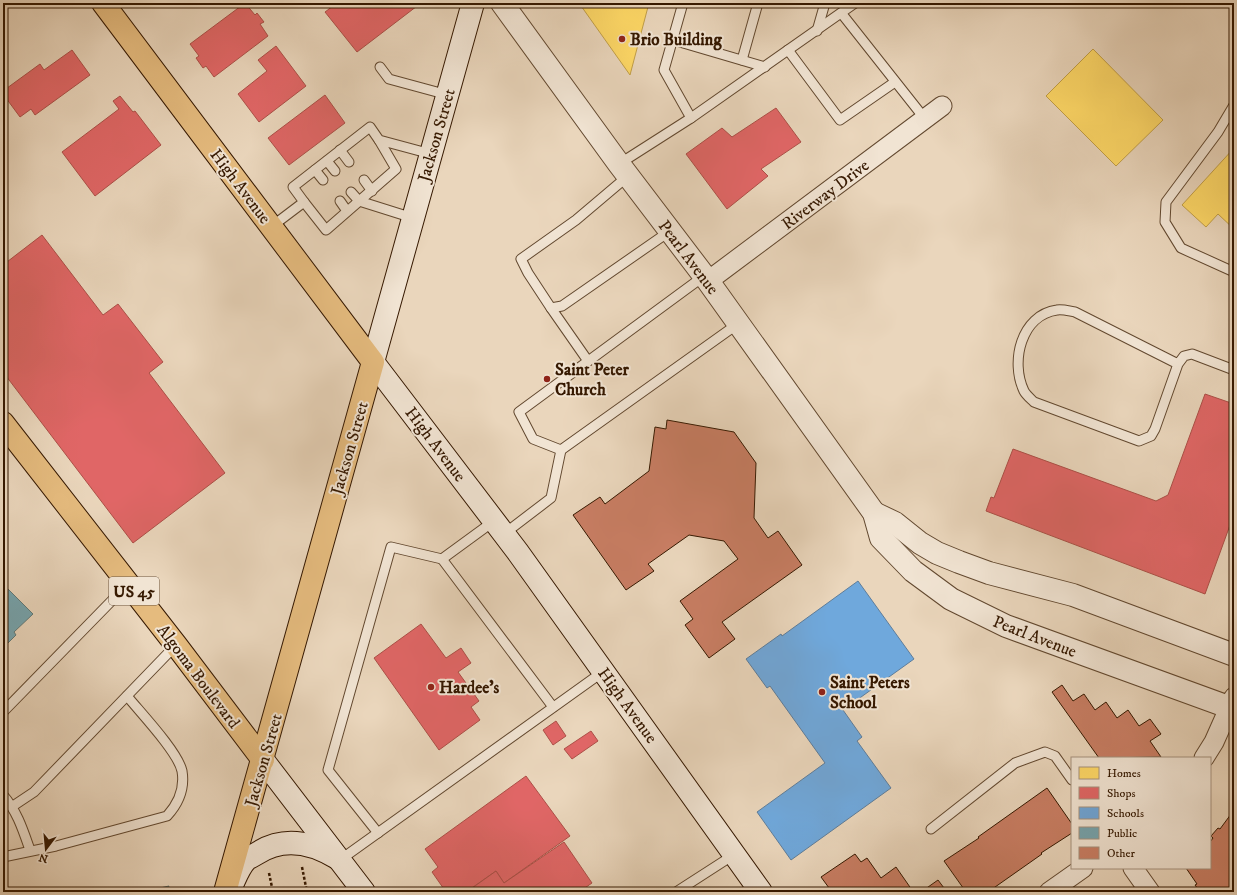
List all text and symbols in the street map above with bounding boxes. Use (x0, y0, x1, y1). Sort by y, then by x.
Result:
place label: Brio Building (630, 29, 722, 51)
marker: Brio Building (617, 34, 627, 44)
street label: Jackson Street (413, 86, 461, 186)
street label: High Avenue (205, 145, 276, 229)
street label: Riverway Drive (777, 155, 874, 235)
street label: Pearl Avenue (653, 216, 723, 299)
place label: Saint Peter Church (555, 359, 630, 401)
marker: Saint Peter Church (542, 374, 552, 384)
street label: Jackson Street (326, 399, 374, 499)
street label: High Avenue (400, 403, 471, 487)
road number: US 45 (109, 577, 159, 605)
street label: Pearl Avenue (990, 611, 1080, 663)
street label: Algoma Boulevard (152, 620, 245, 734)
street label: High Avenue (592, 663, 662, 748)
place label: Saint Peters School (830, 672, 910, 714)
place label: Hardee's (439, 677, 499, 699)
marker: Hardee's (426, 682, 436, 692)
marker: Saint Peters School (817, 687, 827, 697)
street label: Jackson Street (240, 711, 288, 811)
legend (1071, 757, 1211, 869)
text: Homes (1107, 766, 1141, 781)
text: Shops (1107, 786, 1135, 801)
text: Schools (1107, 806, 1144, 821)
text: Public (1107, 826, 1137, 841)
north arrow (26, 829, 66, 869)
text: Other (1107, 846, 1136, 861)
text: N (37, 850, 50, 866)

